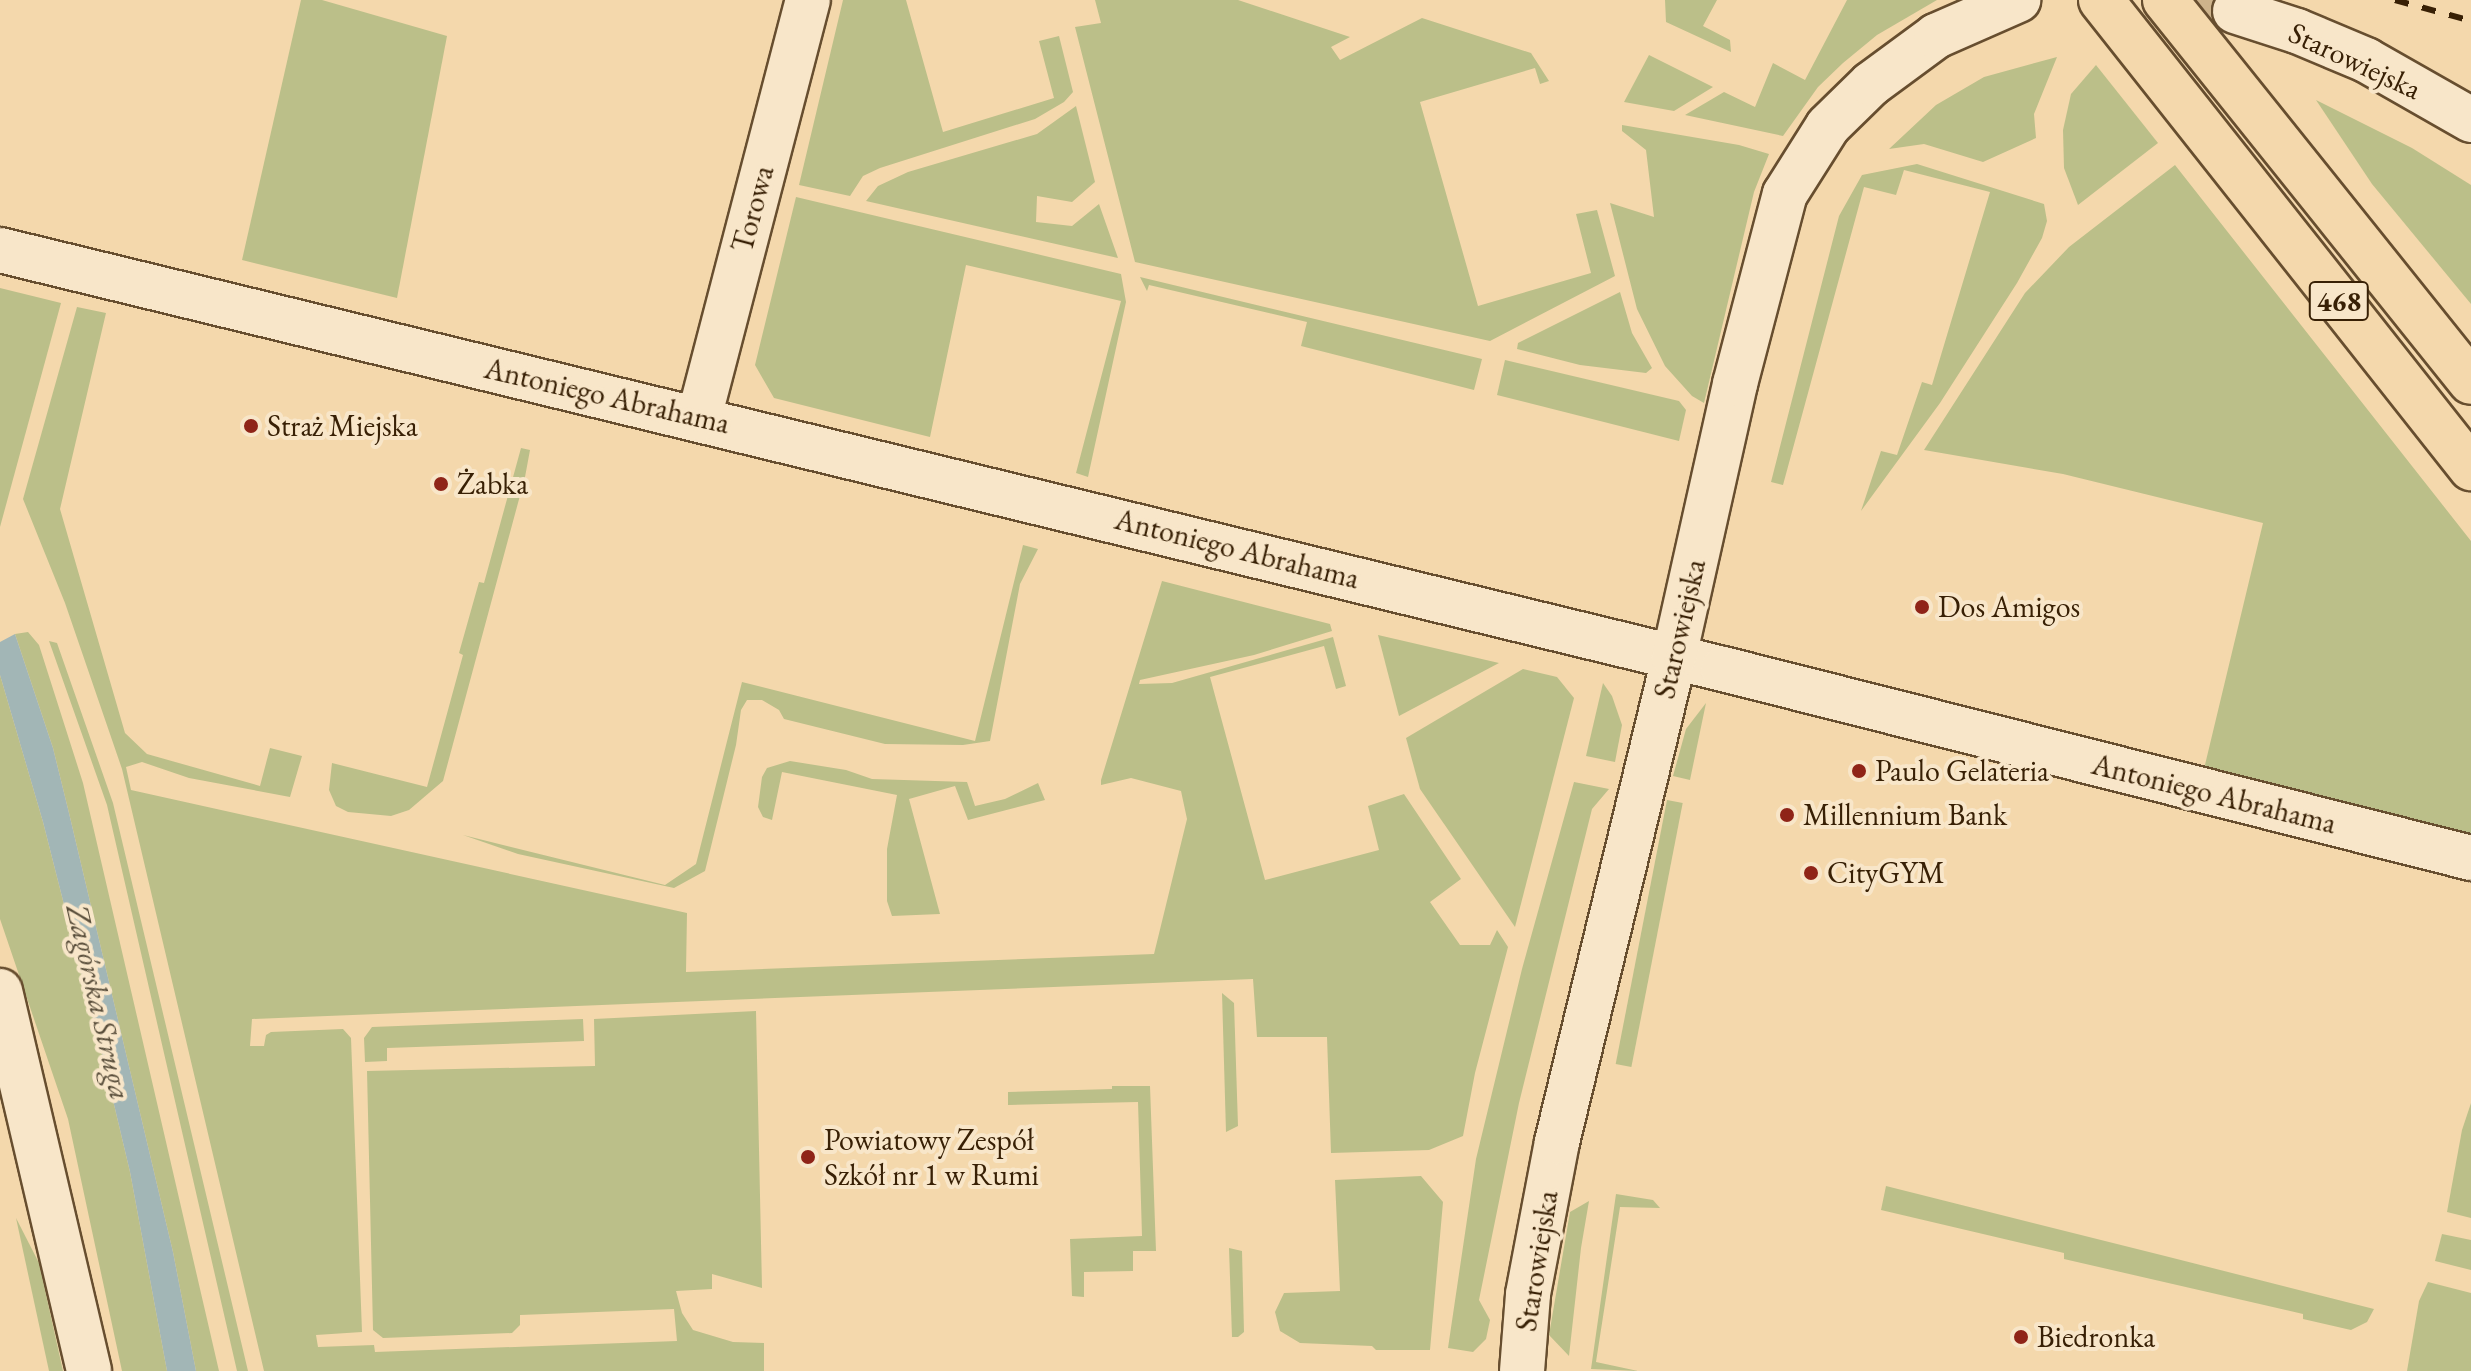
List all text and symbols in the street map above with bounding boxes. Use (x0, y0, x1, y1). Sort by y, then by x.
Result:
street label: Starowiejska (2283, 15, 2427, 107)
street label: Torowa (724, 162, 782, 256)
road number: 468 (2307, 277, 2371, 325)
street label: Antoniego Abrahama (481, 350, 733, 442)
place label: Straż Miejska (267, 408, 418, 444)
marker: Straż Miejska (242, 417, 260, 435)
place label: Żabka (457, 466, 528, 502)
marker: Żabka (432, 475, 450, 493)
street label: Antoniego Abrahama (1111, 501, 1363, 597)
street label: Starowiejska (1647, 556, 1713, 702)
place label: Dos Amigos (1938, 589, 2080, 625)
marker: Dos Amigos (1913, 598, 1931, 616)
street label: Antoniego Abrahama (2088, 746, 2340, 842)
place label: Paulo Gelateria (1875, 753, 2049, 789)
marker: Paulo Gelateria (1850, 762, 1868, 780)
place label: Millennium Bank (1803, 797, 2007, 833)
marker: Millennium Bank (1778, 806, 1796, 824)
place label: CityGYM (1827, 855, 1944, 891)
marker: CityGYM (1802, 864, 1820, 882)
water label: Zagórska Struga (58, 900, 140, 1104)
place label: Powiatowy Zespół Szkół nr 1 w Rumi (824, 1122, 1039, 1192)
marker: Powiatowy Zespół Szkół nr 1 w Rumi (799, 1148, 817, 1166)
street label: Starowiejska (1508, 1188, 1566, 1334)
place label: Biedronka (2037, 1319, 2155, 1355)
marker: Biedronka (2012, 1328, 2030, 1346)

